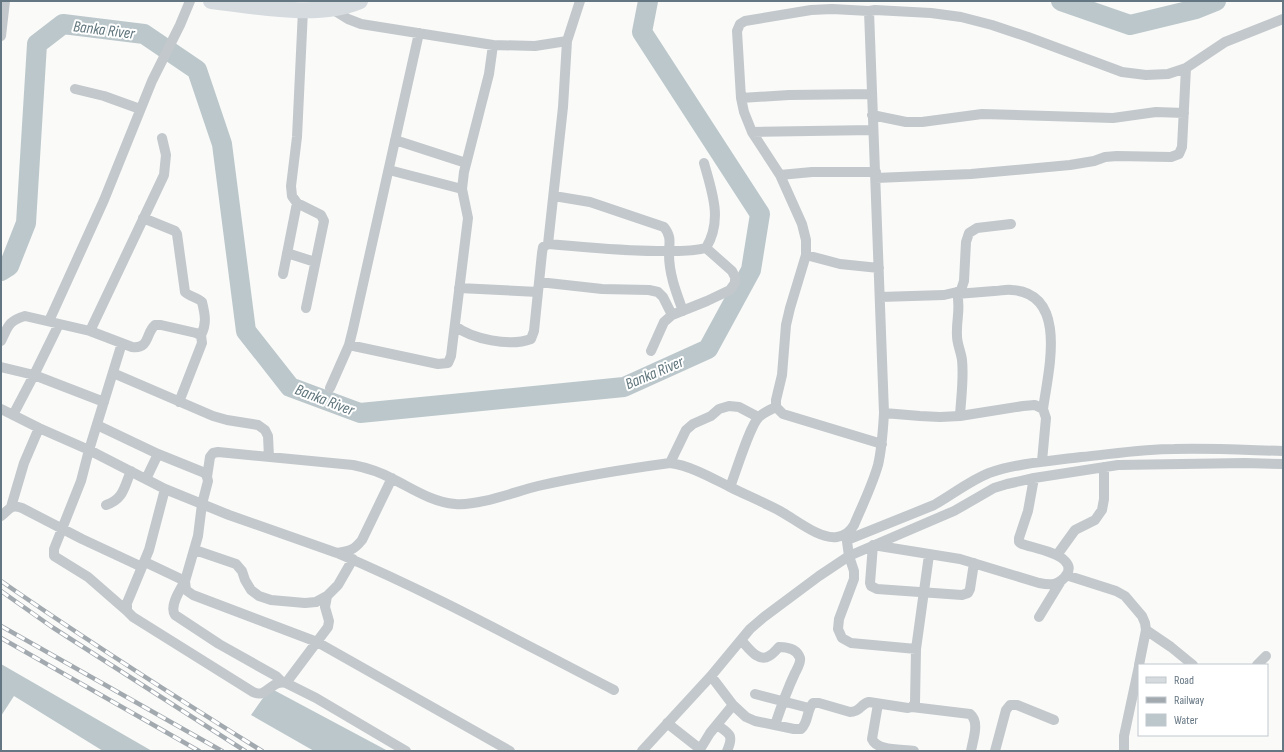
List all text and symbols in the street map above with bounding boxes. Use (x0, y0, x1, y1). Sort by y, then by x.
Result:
water label: Banka River (72, 17, 136, 44)
water label: Banka River (622, 352, 687, 394)
water label: Banka River (292, 380, 357, 420)
legend (1138, 664, 1268, 736)
text: Road (1174, 673, 1194, 688)
text: Railway (1174, 693, 1205, 708)
text: Water (1174, 713, 1198, 728)

